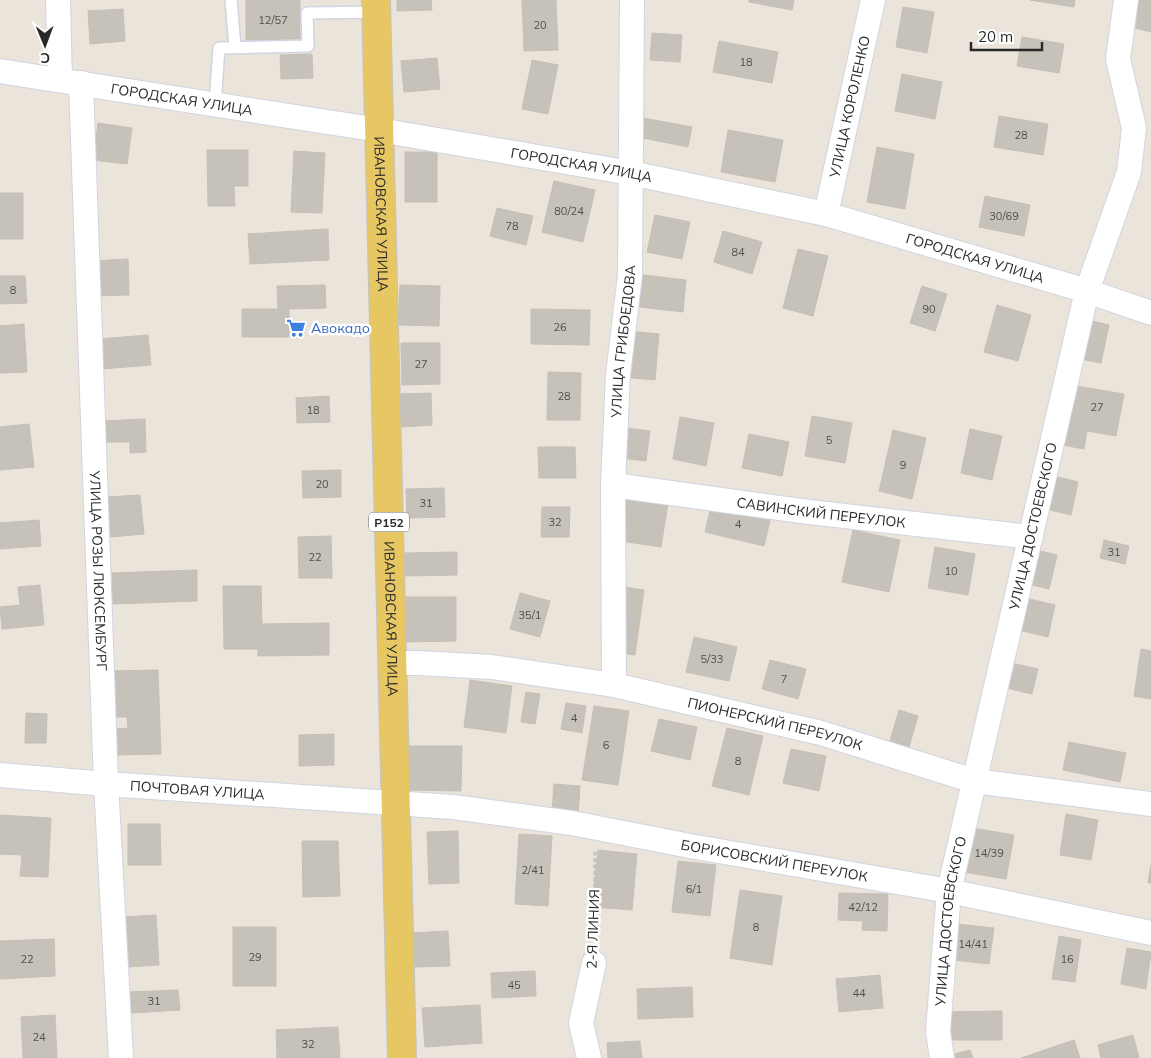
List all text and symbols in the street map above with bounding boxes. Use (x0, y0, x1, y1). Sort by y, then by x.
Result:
house number: 12/57 (258, 13, 288, 27)
house number: 20 (533, 18, 547, 32)
north arrow (20, 20, 70, 70)
scale bar (971, 20, 1042, 52)
text: 20 m (978, 27, 1013, 46)
street label: УЛИЦА КОРОЛЕНКО (825, 34, 874, 180)
text: С (40, 49, 50, 67)
house number: 18 (739, 55, 753, 69)
street label: ГОРОДСКАЯ УЛИЦА (110, 79, 255, 119)
house number: 28 (1014, 128, 1028, 142)
street label: ИВАНОВСКАЯ УЛИЦА (370, 136, 392, 293)
street label: ГОРОДСКАЯ УЛИЦА (509, 144, 655, 186)
house number: 80/24 (554, 204, 584, 218)
house number: 30/69 (989, 209, 1019, 223)
house number: 78 (505, 219, 519, 233)
street label: ГОРОДСКАЯ УЛИЦА (904, 229, 1047, 287)
house number: 84 (731, 245, 745, 259)
street label: УЛИЦА ГРИБОЕДОВА (607, 264, 639, 419)
house number: 8 (10, 283, 17, 297)
house number: 90 (922, 302, 936, 316)
supermarket icon: Авокадо (285, 317, 307, 339)
place label: Авокадо (311, 319, 370, 337)
house number: 26 (553, 320, 567, 334)
house number: 27 (414, 357, 428, 371)
house number: 28 (557, 389, 571, 403)
house number: 27 (1090, 400, 1104, 414)
house number: 18 (306, 403, 320, 417)
house number: 5 (826, 433, 833, 447)
street label: УЛИЦА ДОСТОЕВСКОГО (1005, 441, 1061, 613)
house number: 9 (900, 458, 906, 472)
street label: УЛИЦА РОЗЫ ЛЮКСЕМБУРГ (86, 469, 111, 671)
house number: 20 (315, 477, 329, 491)
street label: САВИНСКИЙ ПЕРЕУЛОК (736, 493, 907, 532)
house number: 31 (419, 496, 433, 510)
road number: Р152 (369, 512, 409, 532)
house number: 32 (548, 515, 562, 529)
house number: 4 (735, 517, 742, 531)
street label: ИВАНОВСКАЯ УЛИЦА (380, 541, 402, 697)
house number: 31 (1107, 545, 1121, 559)
house number: 22 (308, 550, 322, 564)
house number: 10 (944, 564, 958, 578)
house number: 35/1 (519, 608, 541, 622)
house number: 5/33 (701, 652, 723, 666)
house number: 7 (781, 672, 787, 686)
street label: ПИОНЕРСКИЙ ПЕРЕУЛОК (686, 693, 865, 755)
house number: 4 (571, 711, 578, 725)
house number: 6 (603, 738, 610, 752)
house number: 8 (735, 754, 742, 768)
street label: ПОЧТОВАЯ УЛИЦА (130, 777, 266, 804)
street label: УЛИЦА ДОСТОЕВСКОГО (931, 834, 970, 1008)
street label: БОРИСОВСКИЙ ПЕРЕУЛОК (679, 835, 870, 886)
house number: 14/39 (974, 846, 1004, 860)
house number: 2/41 (522, 863, 544, 877)
house number: 6/1 (686, 882, 702, 896)
street label: 2-Я ЛИНИЯ (583, 889, 603, 969)
house number: 42/12 (848, 900, 878, 914)
house number: 8 (753, 920, 760, 934)
house number: 14/41 (958, 937, 988, 951)
house number: 29 (248, 950, 262, 964)
house number: 22 (20, 952, 34, 966)
house number: 16 (1060, 952, 1074, 966)
house number: 45 (507, 978, 521, 992)
house number: 44 (852, 986, 866, 1000)
house number: 31 (147, 994, 161, 1008)
house number: 24 (32, 1030, 46, 1044)
house number: 32 (301, 1037, 315, 1051)

